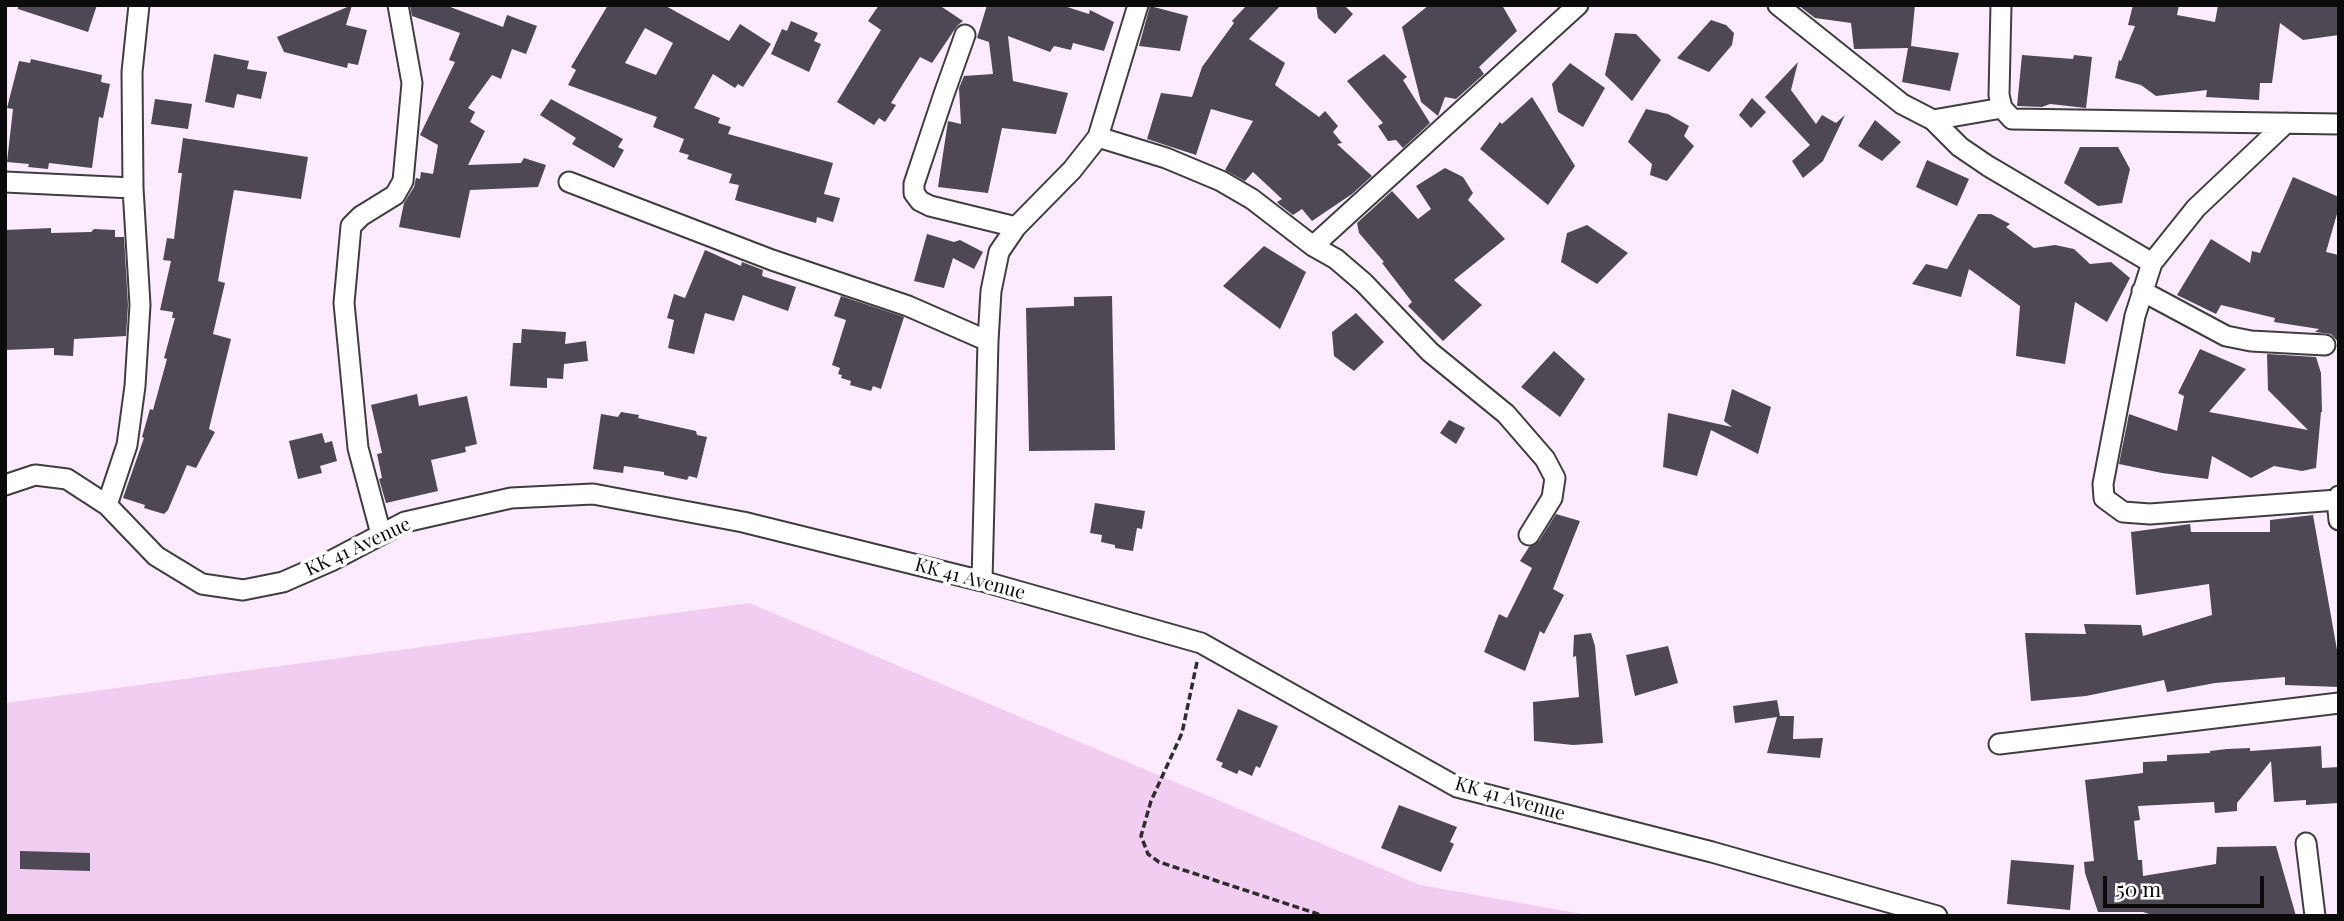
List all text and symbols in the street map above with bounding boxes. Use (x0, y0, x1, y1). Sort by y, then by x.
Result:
street label: KK 41 Avenue (302, 513, 414, 581)
street label: KK 41 Avenue (912, 553, 1028, 605)
street label: KK 41 Avenue (1452, 772, 1568, 826)
scale bar (2106, 862, 2267, 906)
text: 50 m (2116, 874, 2161, 902)

